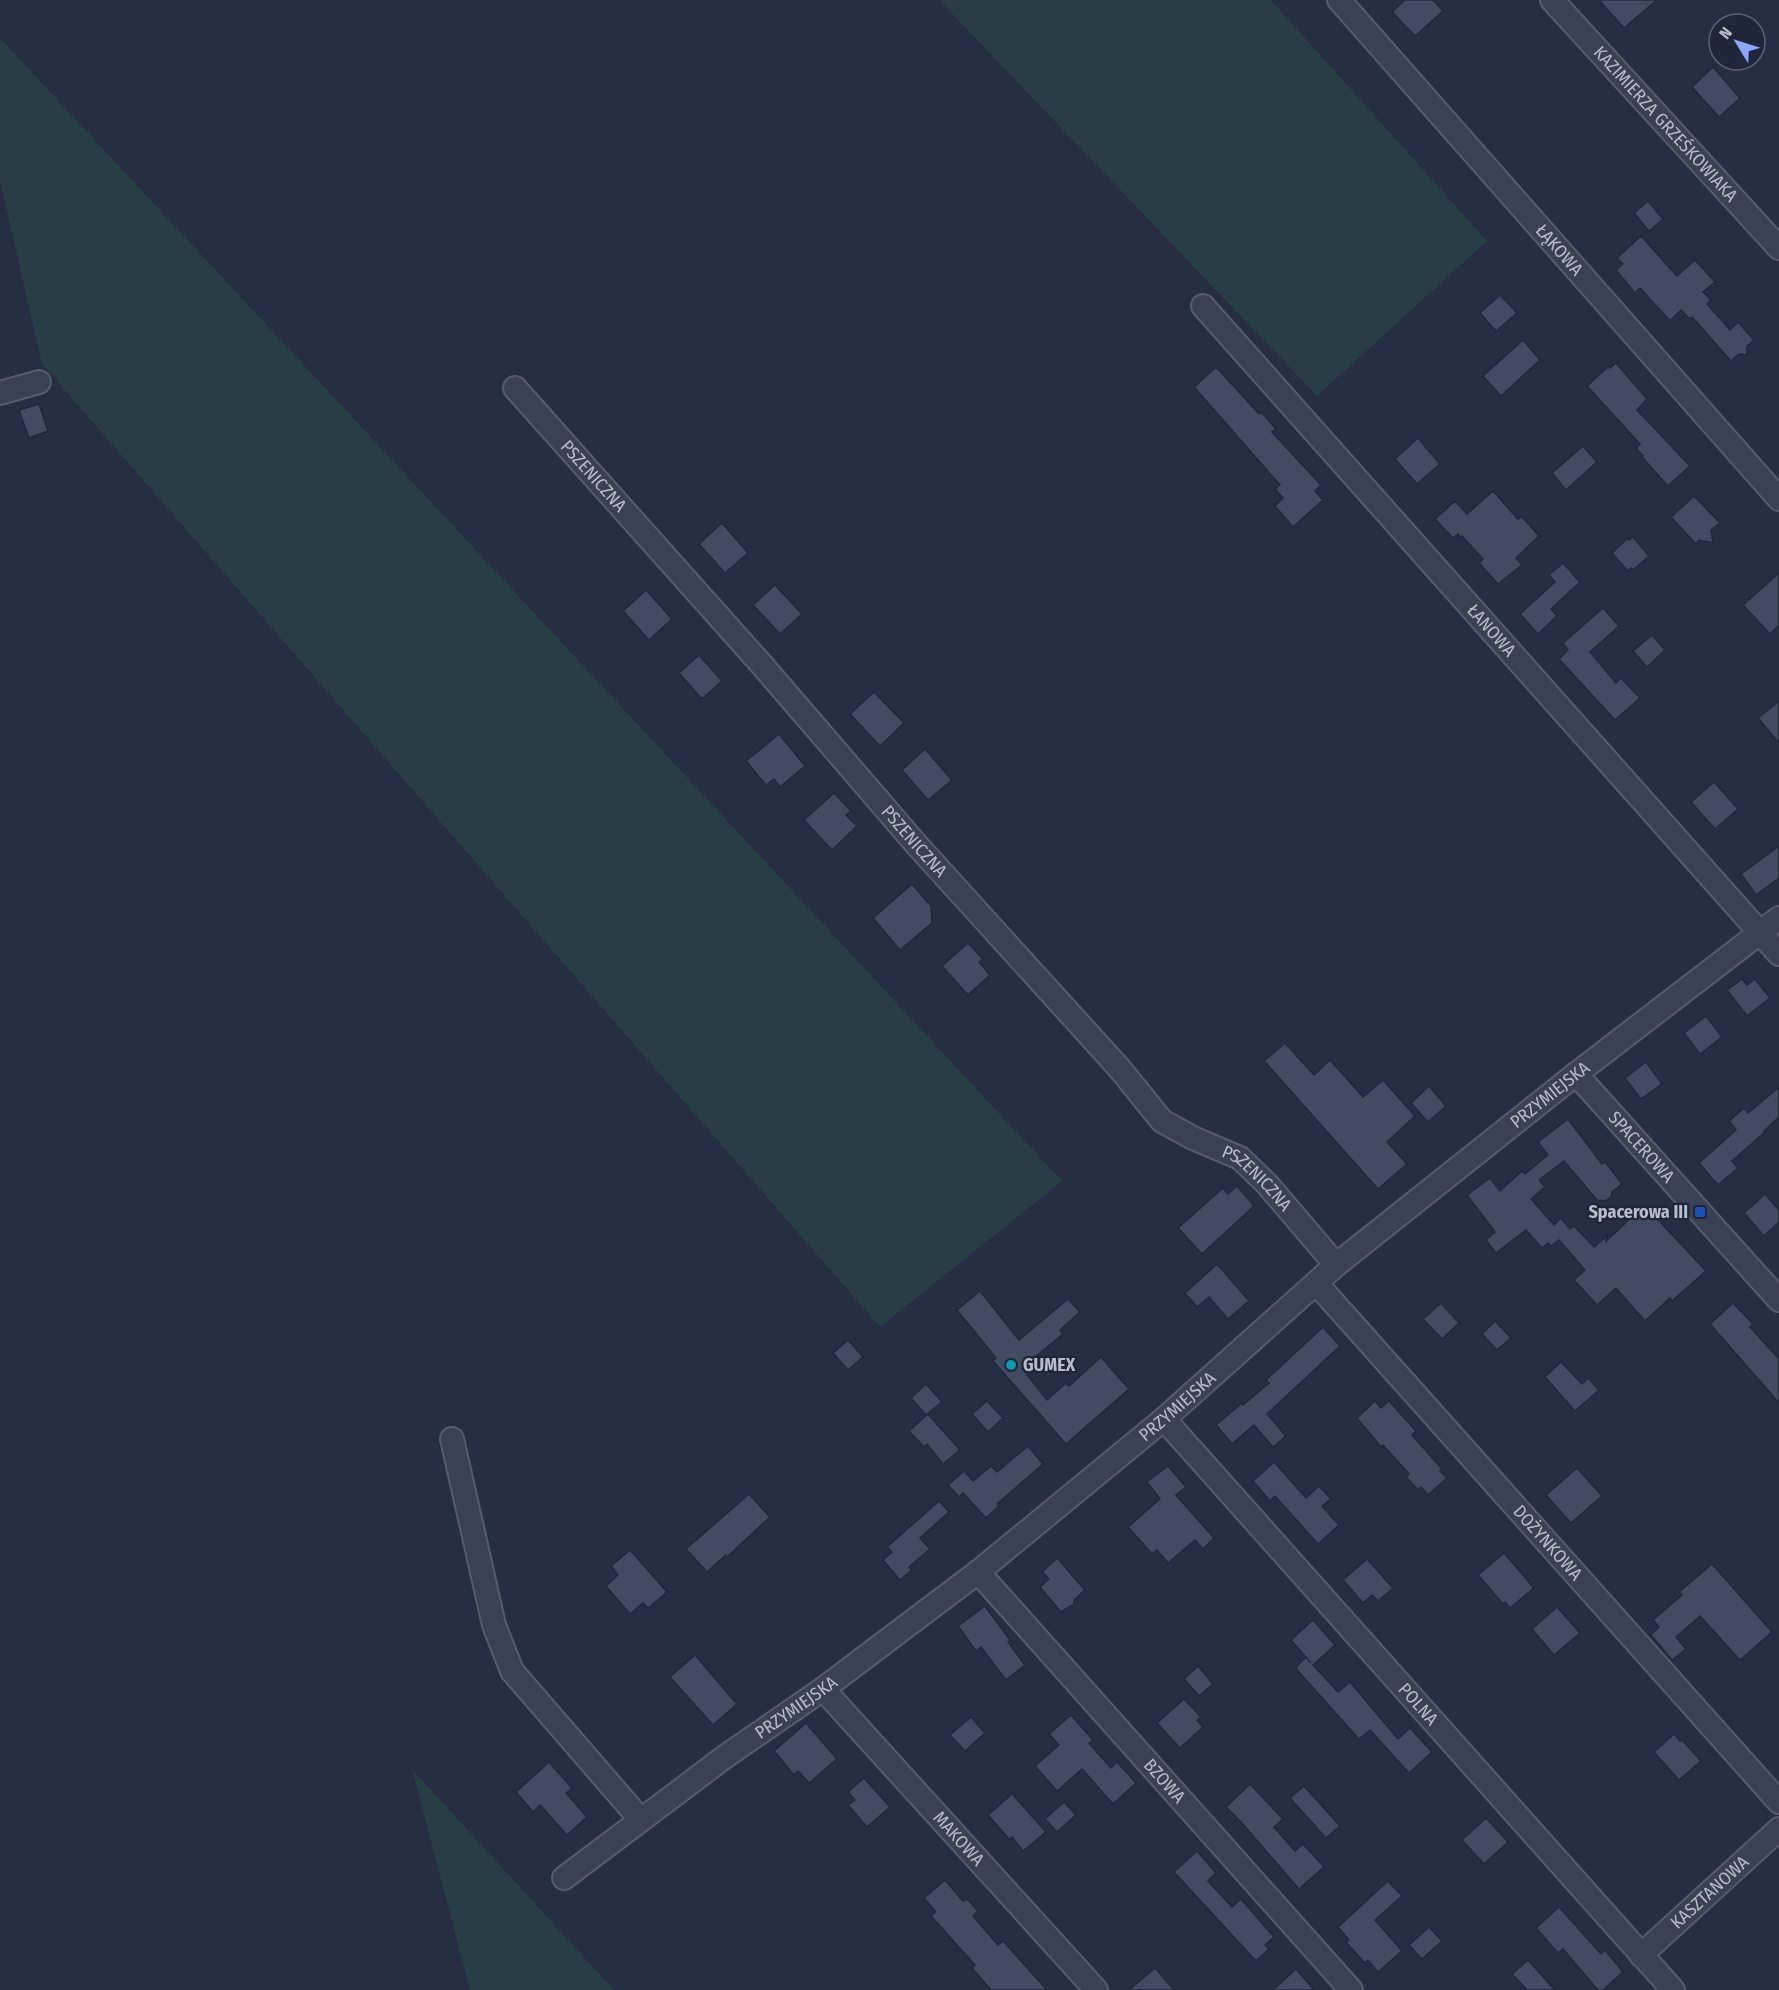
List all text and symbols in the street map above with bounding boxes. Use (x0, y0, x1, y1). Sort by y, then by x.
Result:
north arrow (1707, 12, 1767, 72)
text: N (1715, 23, 1736, 43)
street label: KAZIMIERZA GRZEŚKOWIAKA (1589, 42, 1742, 207)
street label: ŁĄKOWA (1531, 219, 1588, 280)
street label: PSZENICZNA (556, 436, 631, 517)
street label: ŁANOWA (1462, 600, 1521, 662)
street label: PSZENICZNA (877, 801, 952, 882)
street label: PRZYMIEJSKA (1506, 1056, 1594, 1133)
street label: SPACEROWA (1604, 1107, 1679, 1187)
street label: PSZENICZNA (1219, 1141, 1297, 1216)
place label: Spacerowa III (1588, 1201, 1688, 1223)
marker: Spacerowa III (1693, 1205, 1707, 1219)
place label: GUMEX (1023, 1354, 1076, 1376)
marker: GUMEX (1004, 1358, 1018, 1372)
street label: PRZYMIEJSKA (1134, 1367, 1221, 1446)
street label: DOŻYNKOWA (1508, 1501, 1587, 1585)
street label: PRZYMIEJSKA (751, 1671, 842, 1744)
street label: POLNA (1394, 1678, 1443, 1730)
street label: BZOWA (1139, 1754, 1190, 1808)
street label: MAKOWA (928, 1807, 989, 1871)
street label: KASZTANOWA (1666, 1851, 1754, 1934)

